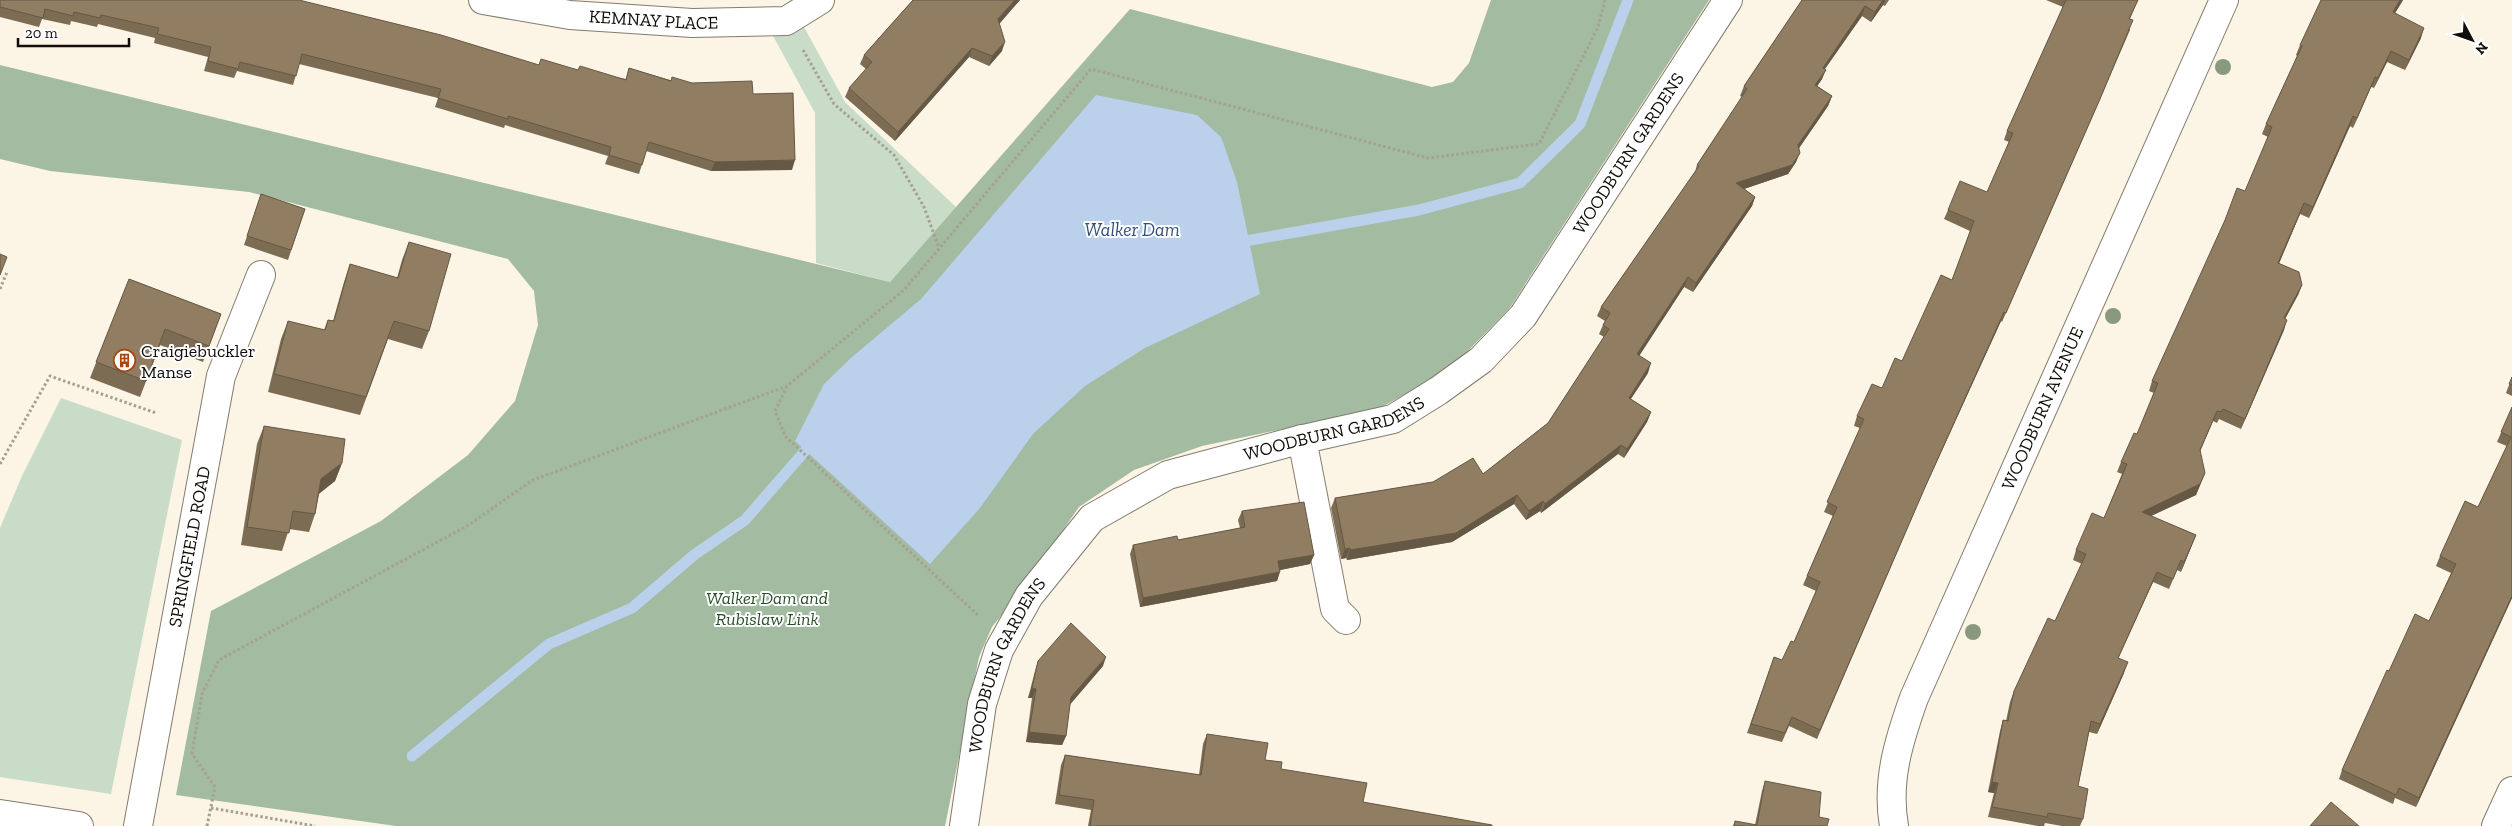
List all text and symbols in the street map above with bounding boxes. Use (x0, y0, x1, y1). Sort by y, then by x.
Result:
street label: KEMNAY PLACE (588, 5, 718, 34)
scale bar (18, 15, 129, 47)
north arrow (2447, 15, 2497, 65)
text: 20 m (25, 24, 58, 42)
text: N (2471, 39, 2491, 58)
street label: WOODBURN GARDENS (1568, 68, 1689, 238)
water label: Walker Dam (1084, 218, 1180, 241)
street label: WOODBURN AVENUE (1997, 323, 2088, 493)
place label: Craigiebuckler Manse (141, 340, 255, 383)
building icon: Craigiebuckler Manse (113, 349, 137, 373)
street label: WOODBURN GARDENS (1241, 391, 1428, 465)
street label: SPRINGFIELD ROAD (164, 464, 215, 629)
street label: WOODBURN GARDENS (964, 573, 1050, 755)
park label: Walker Dam and Rubislaw Link (706, 587, 828, 630)

